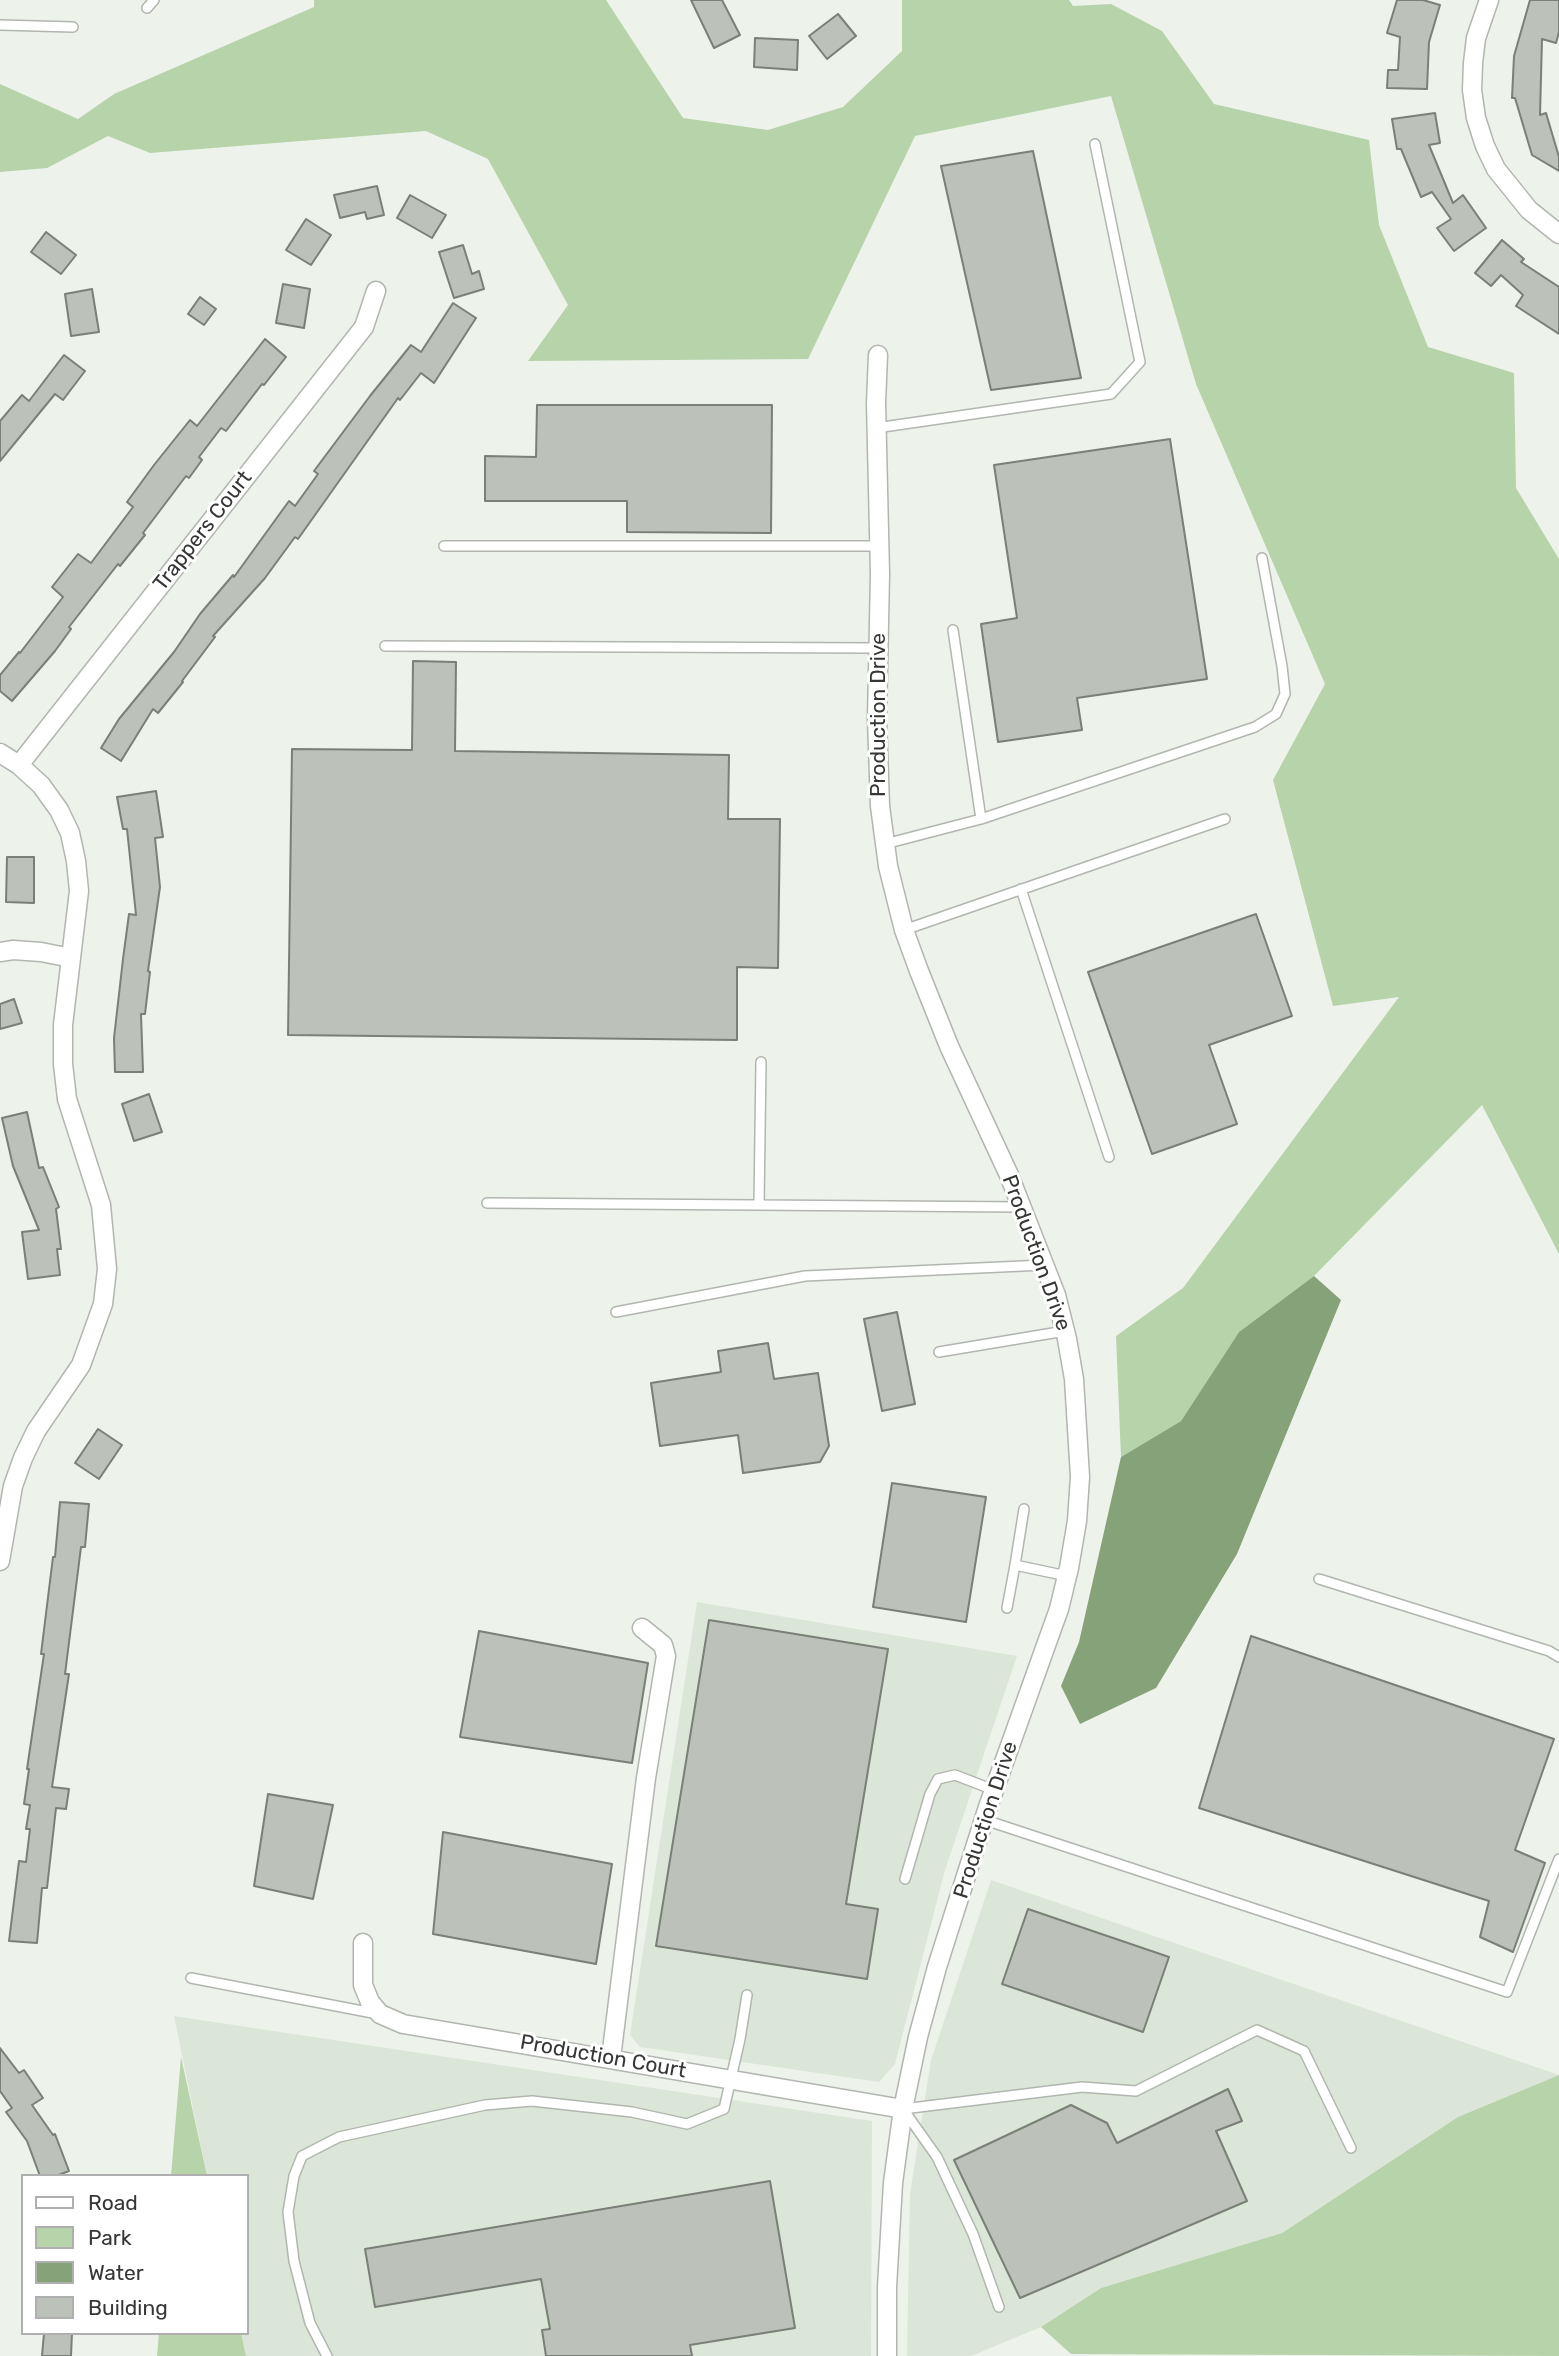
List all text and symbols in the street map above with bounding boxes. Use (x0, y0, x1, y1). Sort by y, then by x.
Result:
street label: Trappers Court (148, 466, 258, 596)
street label: Production Drive (866, 633, 892, 797)
street label: Production Drive (996, 1172, 1076, 1334)
street label: Production Drive (949, 1738, 1023, 1902)
street label: Production Court (518, 2030, 688, 2084)
legend (21, 2174, 248, 2335)
text: Road (88, 2190, 138, 2215)
text: Park (88, 2225, 132, 2250)
text: Water (88, 2260, 144, 2285)
text: Building (88, 2295, 168, 2320)

